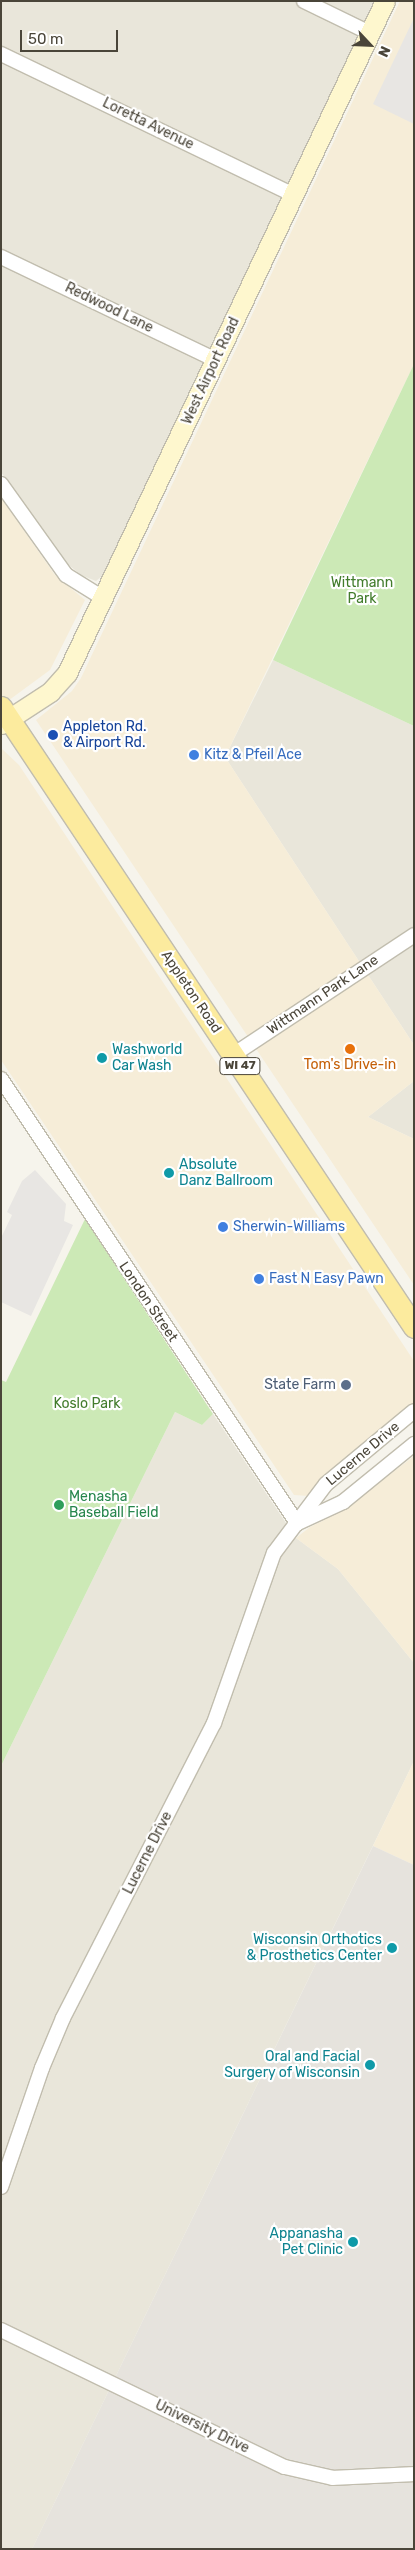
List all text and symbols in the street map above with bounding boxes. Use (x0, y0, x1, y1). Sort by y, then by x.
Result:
scale bar (22, 20, 120, 52)
north arrow (345, 20, 395, 70)
text: 50 m (28, 30, 63, 48)
text: N (374, 43, 394, 60)
street label: Loretta Avenue (99, 95, 197, 153)
street label: Redwood Lane (62, 279, 156, 337)
street label: West Airport Road (179, 315, 243, 427)
park label: Wittmann Park (331, 575, 393, 608)
place label: Appleton Rd. & Airport Rd. (63, 719, 147, 752)
marker: Appleton Rd. & Airport Rd. (47, 729, 59, 741)
place label: Kitz & Pfeil Ace (204, 747, 302, 763)
marker: Kitz & Pfeil Ace (188, 749, 200, 761)
street label: Appleton Road (157, 948, 225, 1036)
street label: Wittmann Park Lane (264, 952, 382, 1038)
place label: Washworld Car Wash (112, 1042, 182, 1074)
marker: Tom's Drive-in (344, 1043, 356, 1055)
marker: Washworld Car Wash (96, 1052, 108, 1064)
road number: WI 47 (219, 1056, 261, 1076)
place label: Tom's Drive-in (304, 1057, 396, 1073)
place label: Absolute Danz Ballroom (179, 1157, 273, 1190)
marker: Absolute Danz Ballroom (163, 1167, 175, 1179)
place label: Sherwin-Williams (233, 1219, 345, 1235)
marker: Sherwin-Williams (217, 1221, 229, 1233)
street label: London Street (115, 1259, 181, 1345)
place label: Fast N Easy Pawn (269, 1271, 384, 1287)
marker: Fast N Easy Pawn (253, 1273, 265, 1285)
place label: State Farm (264, 1377, 336, 1393)
marker: State Farm (340, 1379, 352, 1391)
park label: Koslo Park (53, 1396, 121, 1412)
street label: Lucerne Drive (323, 1419, 403, 1489)
place label: Menasha Baseball Field (69, 1489, 158, 1521)
marker: Menasha Baseball Field (53, 1499, 65, 1511)
street label: Lucerne Drive (120, 1809, 176, 1897)
place label: Wisconsin Orthotics & Prosthetics Center (246, 1932, 382, 1964)
marker: Wisconsin Orthotics & Prosthetics Center (386, 1942, 398, 1954)
place label: Oral and Facial Surgery of Wisconsin (223, 2049, 360, 2082)
marker: Oral and Facial Surgery of Wisconsin (364, 2059, 376, 2071)
place label: Appanasha Pet Clinic (270, 2226, 343, 2258)
marker: Appanasha Pet Clinic (347, 2236, 359, 2248)
street label: University Drive (152, 2397, 252, 2457)

